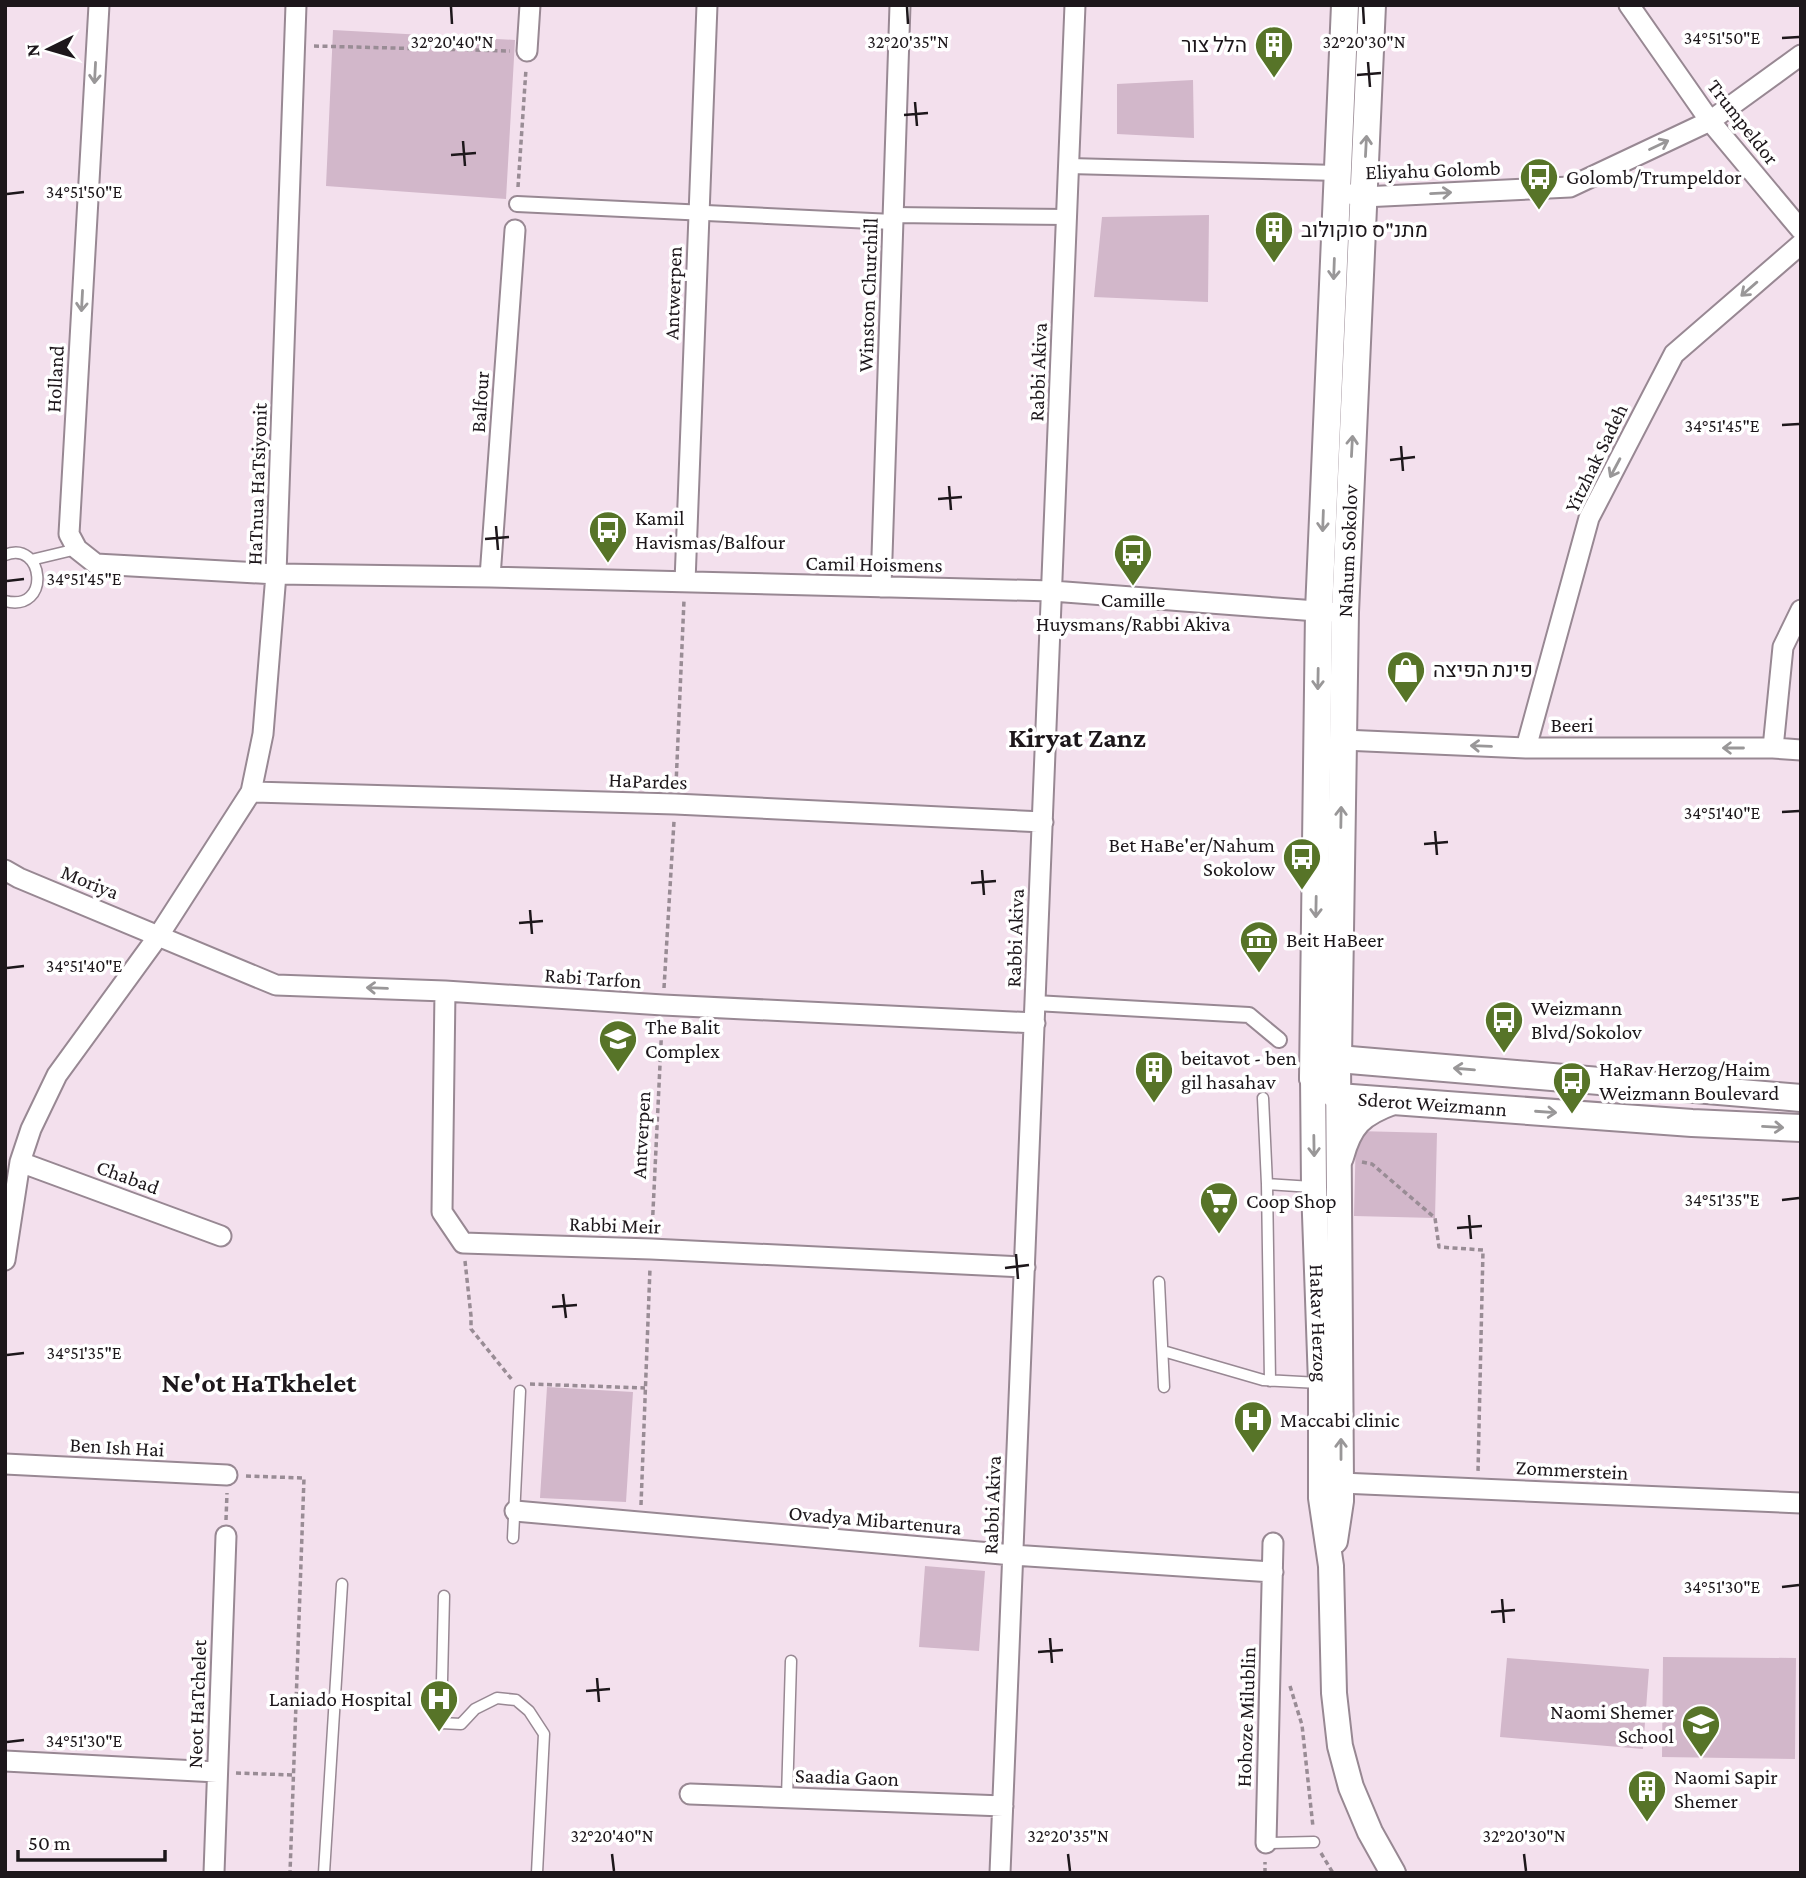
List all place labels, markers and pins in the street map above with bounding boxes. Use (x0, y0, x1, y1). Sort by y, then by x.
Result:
building icon: הלל צור (1253, 24, 1295, 79)
place label: הלל צור (1181, 33, 1247, 57)
bus stop icon: Golomb/Trumpeldor (1518, 156, 1560, 211)
place label: Golomb/Trumpeldor (1566, 165, 1742, 189)
building icon: מתנ"ס סוקולוב (1253, 209, 1295, 264)
place label: מתנ"ס סוקולוב (1301, 218, 1428, 242)
place label: Kamil Havismas/Balfour (635, 506, 786, 554)
bus stop icon: Kamil Havismas/Balfour (587, 509, 629, 564)
bus stop icon: Camille Huysmans/Rabbi Akiva (1112, 532, 1154, 587)
place label: Camille Huysmans/Rabbi Akiva (1036, 588, 1231, 636)
shop icon: פינת הפיצה (1385, 649, 1427, 704)
place label: פינת הפיצה (1433, 658, 1533, 682)
place label: Bet HaBe'er/Nahum Sokolow (1109, 833, 1276, 881)
bus stop icon: Bet HaBe'er/Nahum Sokolow (1281, 836, 1323, 891)
museum icon: Beit HaBeer (1238, 919, 1280, 974)
place label: Beit HaBeer (1286, 928, 1385, 952)
place label: Weizmann Blvd/Sokolov (1531, 996, 1642, 1044)
bus stop icon: Weizmann Blvd/Sokolov (1483, 999, 1525, 1054)
place label: The Balit Complex (645, 1015, 721, 1063)
school or university icon: The Balit Complex (597, 1018, 639, 1073)
place label: beitavot - ben gil hasahav (1181, 1046, 1297, 1094)
building icon: beitavot - ben gil hasahav (1133, 1049, 1175, 1104)
place label: HaRav Herzog/Haim Weizmann Boulevard (1599, 1057, 1779, 1105)
bus stop icon: HaRav Herzog/Haim Weizmann Boulevard (1551, 1060, 1593, 1115)
supermarket icon: Coop Shop (1198, 1180, 1240, 1235)
place label: Coop Shop (1246, 1189, 1337, 1213)
hospital icon: Maccabi clinic (1232, 1399, 1274, 1454)
place label: Maccabi clinic (1280, 1408, 1400, 1432)
hospital icon: Laniado Hospital (418, 1678, 460, 1733)
place label: Laniado Hospital (269, 1687, 412, 1711)
place label: Naomi Shemer School (1550, 1700, 1675, 1748)
school or university icon: Naomi Shemer School (1680, 1703, 1722, 1758)
place label: Naomi Sapir Shemer (1674, 1765, 1778, 1813)
building icon: Naomi Sapir Shemer (1626, 1768, 1668, 1823)

